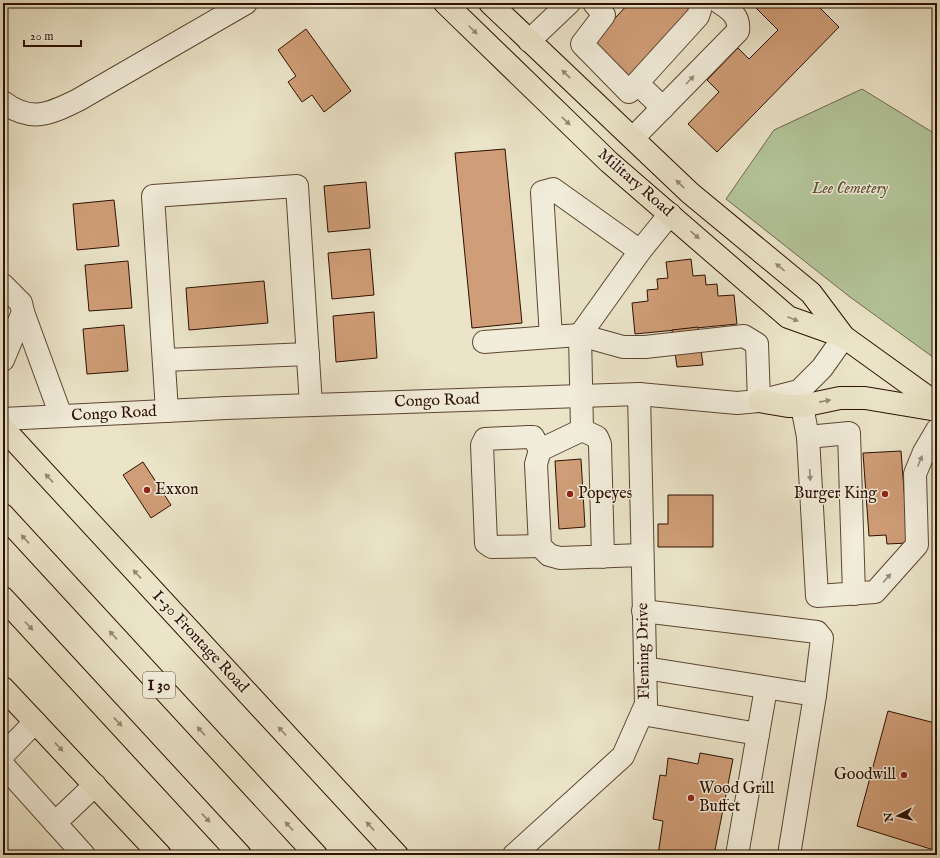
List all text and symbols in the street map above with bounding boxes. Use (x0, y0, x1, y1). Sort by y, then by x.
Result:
scale bar (24, 22, 81, 48)
one-way arrow (468, 25, 478, 35)
text: 20 m (30, 29, 53, 44)
one-way arrow (561, 70, 571, 79)
one-way arrow (685, 75, 695, 85)
one-way arrow (561, 116, 571, 126)
street label: Military Road (593, 145, 677, 222)
one-way arrow (675, 179, 685, 189)
park label: Lee Cemetery (811, 179, 889, 199)
one-way arrow (690, 230, 699, 239)
one-way arrow (775, 263, 785, 272)
one-way arrow (788, 316, 799, 322)
street label: Congo Road (394, 389, 481, 412)
one-way arrow (819, 398, 831, 404)
street label: Congo Road (71, 402, 158, 426)
one-way arrow (917, 455, 923, 466)
one-way arrow (807, 469, 814, 481)
one-way arrow (44, 473, 53, 483)
place label: Exxon (155, 480, 199, 500)
place label: Popeyes (578, 484, 633, 504)
place label: Burger King (794, 484, 877, 504)
marker: Exxon (142, 485, 152, 495)
marker: Popeyes (565, 489, 575, 499)
marker: Burger King (880, 489, 890, 499)
one-way arrow (21, 534, 30, 544)
one-way arrow (132, 569, 141, 579)
one-way arrow (882, 574, 891, 583)
street label: I-30 Frontage Road (147, 587, 253, 698)
street label: Fleming Drive (633, 603, 655, 699)
one-way arrow (25, 621, 34, 632)
one-way arrow (109, 630, 118, 640)
road number: I 30 (143, 672, 175, 698)
one-way arrow (113, 717, 122, 727)
one-way arrow (197, 725, 206, 736)
one-way arrow (277, 726, 287, 736)
one-way arrow (54, 742, 63, 752)
place label: Goodwill (834, 765, 897, 785)
marker: Goodwill (899, 770, 909, 780)
place label: Wood Grill Buffet (699, 779, 775, 817)
marker: Wood Grill Buffet (686, 793, 696, 803)
north arrow (878, 796, 918, 836)
text: N (881, 811, 897, 824)
one-way arrow (201, 813, 210, 822)
one-way arrow (285, 821, 294, 831)
one-way arrow (366, 821, 375, 832)

